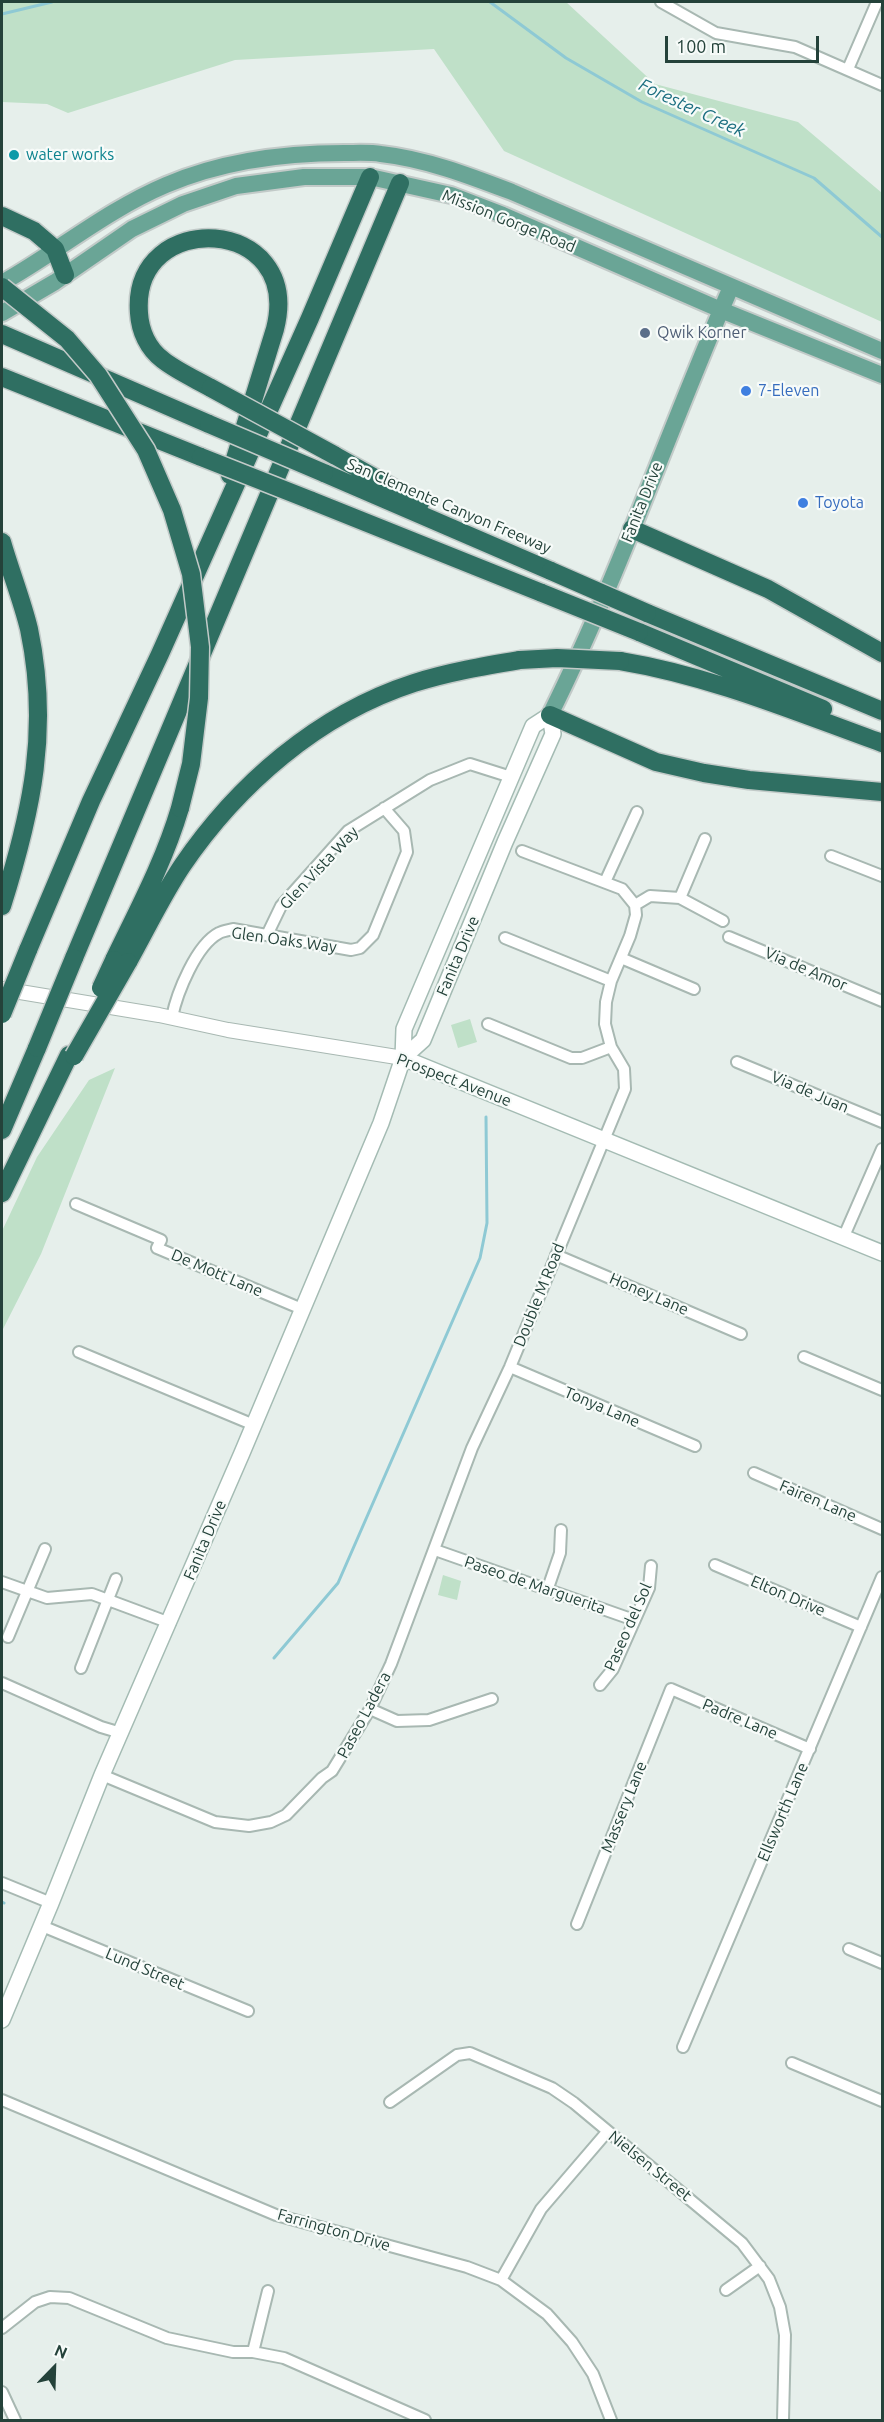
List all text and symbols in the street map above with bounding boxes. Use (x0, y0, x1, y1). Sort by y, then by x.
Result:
scale bar (668, 24, 822, 62)
text: 100 m (676, 36, 726, 56)
water label: Forester Creek (635, 74, 749, 142)
place label: water works (26, 145, 114, 165)
marker: water works (7, 148, 21, 162)
street label: Mission Gorge Road (439, 185, 579, 257)
place label: Qwik Korner (657, 323, 746, 343)
marker: Qwik Korner (638, 326, 652, 340)
place label: 7-Eleven (758, 381, 819, 401)
marker: 7-Eleven (739, 384, 753, 398)
street label: San Clemente Canyon Freeway (344, 454, 554, 558)
street label: Fanita Drive (617, 459, 667, 545)
place label: Toyota (815, 493, 864, 513)
marker: Toyota (796, 496, 810, 510)
street label: Glen Vista Way (276, 823, 362, 913)
street label: Fanita Drive (433, 913, 483, 999)
street label: Glen Oaks Way (230, 923, 338, 957)
street label: Via de Amor (762, 943, 850, 995)
street label: Prospect Avenue (394, 1049, 514, 1111)
street label: Via de Juan (768, 1067, 852, 1117)
street label: Double M Road (509, 1240, 569, 1350)
street label: De Mott Lane (168, 1245, 266, 1301)
street label: Honey Lane (606, 1269, 692, 1319)
street label: Tonya Lane (561, 1382, 643, 1432)
street label: Fairen Lane (777, 1476, 859, 1526)
street label: Fanita Drive (180, 1497, 230, 1583)
street label: Paseo de Marguerita (462, 1552, 608, 1618)
street label: Elton Drive (748, 1572, 828, 1620)
street label: Paseo del Sol (600, 1580, 656, 1674)
street label: Paseo Ladera (333, 1668, 395, 1762)
street label: Padre Lane (699, 1695, 781, 1743)
street label: Massery Lane (597, 1758, 651, 1856)
street label: Ellsworth Lane (754, 1760, 812, 1864)
street label: Lund Street (103, 1944, 187, 1994)
street label: Nielsen Street (604, 2127, 696, 2205)
street label: Farrington Drive (275, 2205, 393, 2255)
north arrow (24, 2338, 84, 2398)
text: N (52, 2341, 70, 2362)

